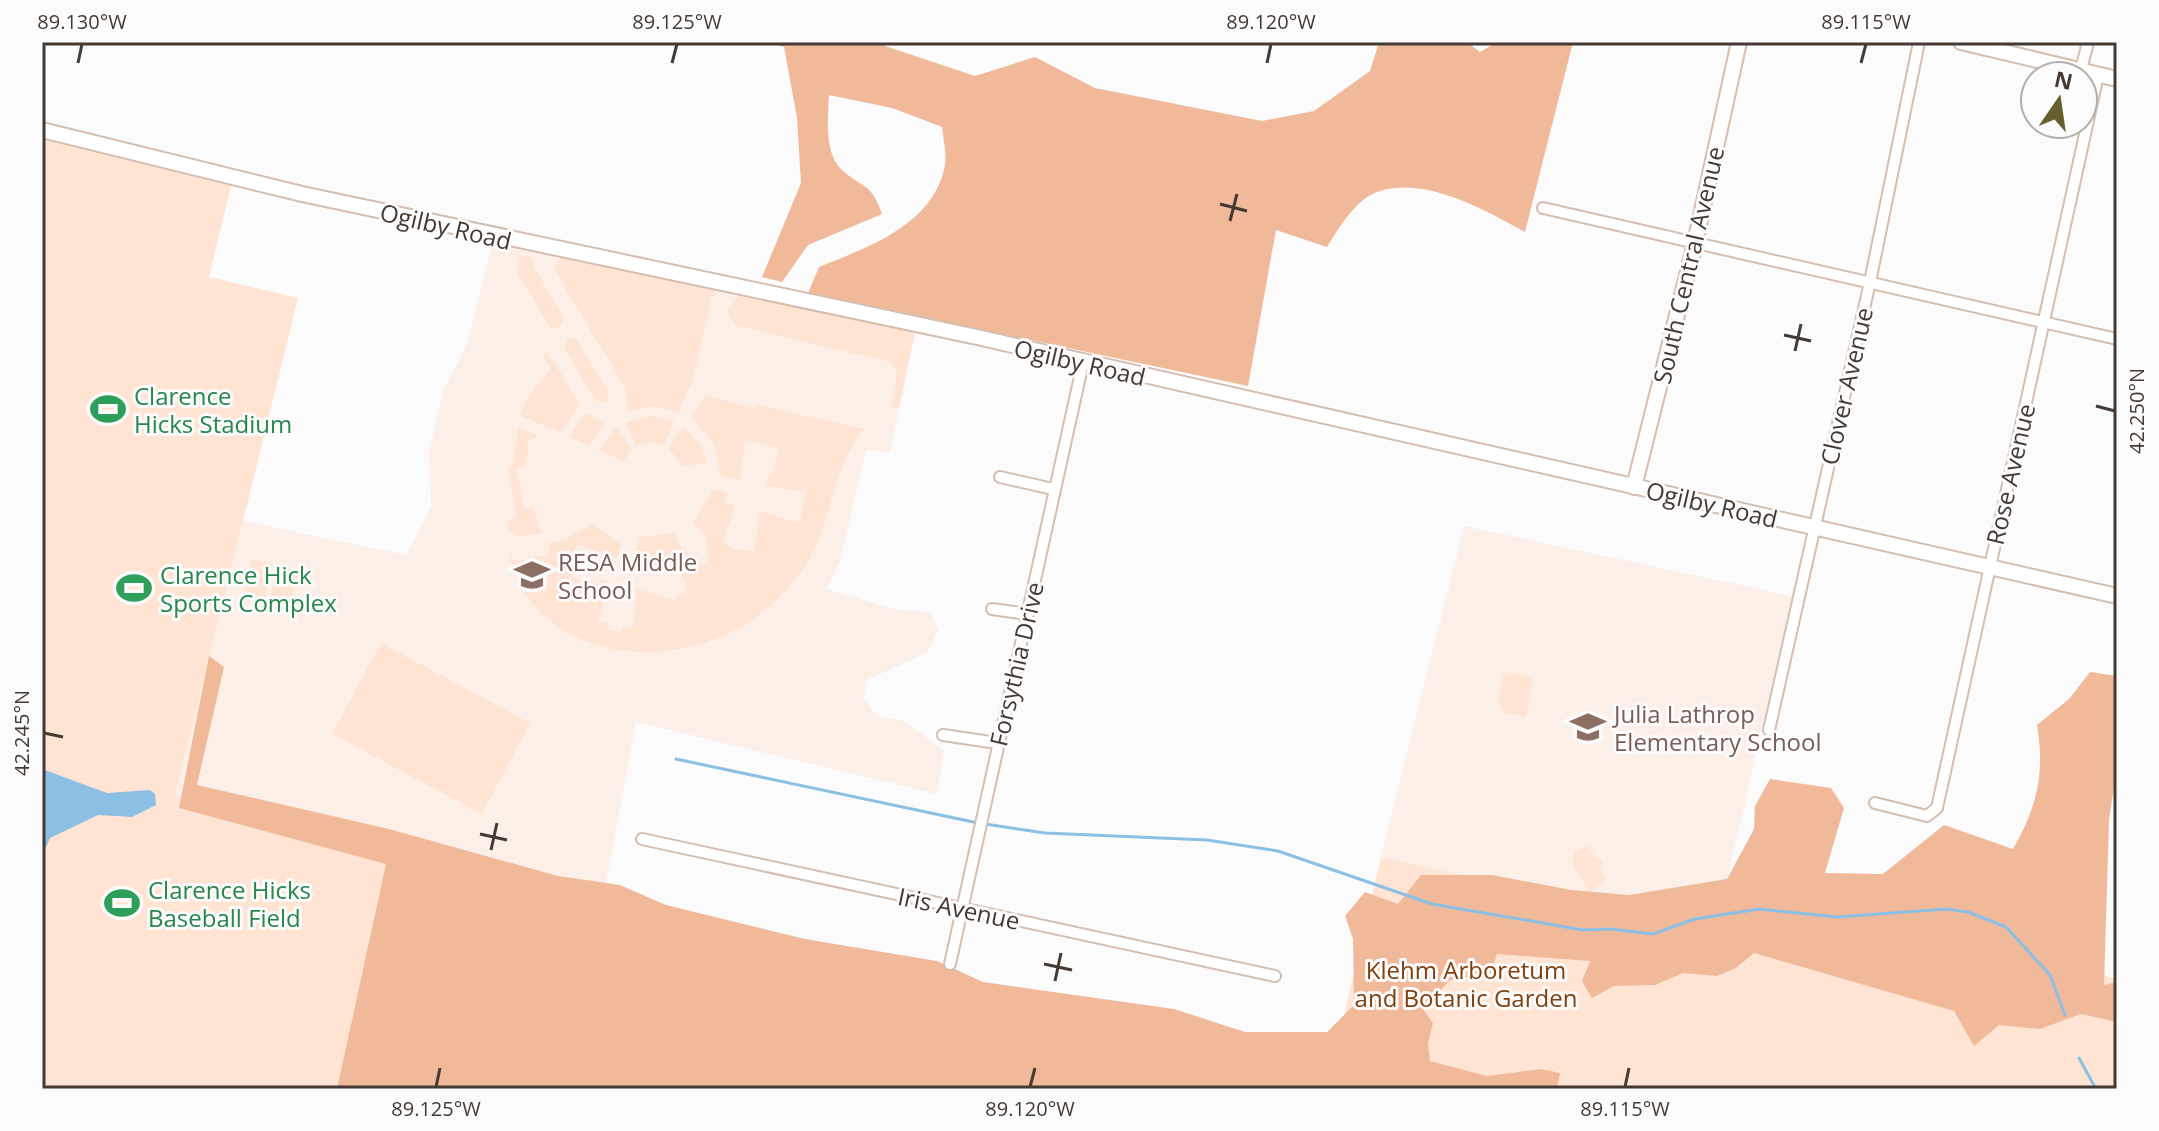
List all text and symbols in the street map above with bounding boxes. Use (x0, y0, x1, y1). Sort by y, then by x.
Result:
text: 89.130°W (37, 8, 127, 35)
text: 89.125°W (632, 8, 722, 35)
text: 89.120°W (1226, 8, 1316, 35)
text: 89.115°W (1821, 8, 1911, 35)
north arrow (2019, 60, 2099, 140)
text: N (2052, 63, 2076, 96)
street label: South Central Avenue (1645, 143, 1731, 387)
street label: Ogilby Road (377, 195, 515, 257)
street label: Clover Avenue (1812, 304, 1880, 468)
street label: Ogilby Road (1011, 331, 1149, 393)
text: 42.250°N (2123, 368, 2150, 454)
place label: Clarence Hicks Stadium (134, 379, 292, 440)
sports icon: Clarence Hicks Stadium (89, 390, 127, 428)
street label: Rose Avenue (1978, 400, 2042, 548)
street label: Ogilby Road (1643, 473, 1781, 535)
place label: RESA Middle School (558, 545, 697, 606)
school or university icon: RESA Middle School (513, 556, 551, 594)
place label: Clarence Hick Sports Complex (160, 558, 337, 619)
sports icon: Clarence Hick Sports Complex (115, 569, 153, 607)
street label: Forsythia Drive (981, 579, 1051, 749)
text: 42.245°N (8, 690, 35, 776)
place label: Julia Lathrop Elementary School (1612, 697, 1822, 758)
school or university icon: Julia Lathrop Elementary School (1569, 708, 1607, 746)
place label: Clarence Hicks Baseball Field (148, 873, 311, 934)
street label: Iris Avenue (895, 879, 1023, 937)
sports icon: Clarence Hicks Baseball Field (103, 884, 141, 922)
park label: Klehm Arboretum and Botanic Garden (1355, 953, 1577, 1014)
text: 89.125°W (391, 1095, 481, 1122)
text: 89.120°W (985, 1095, 1075, 1122)
text: 89.115°W (1580, 1095, 1670, 1122)

